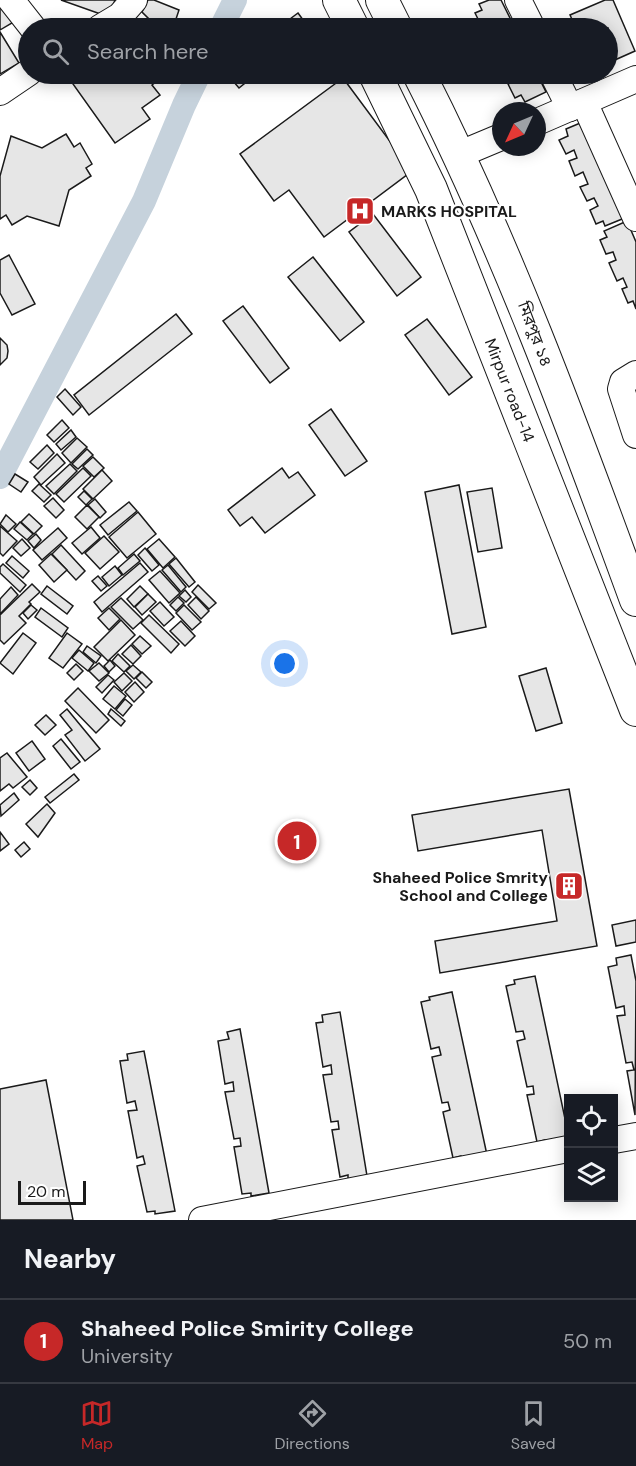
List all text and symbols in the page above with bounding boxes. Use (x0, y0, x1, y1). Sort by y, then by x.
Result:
search box (18, 18, 618, 84)
icon: search (39, 35, 72, 68)
text: Search here (87, 37, 208, 66)
north arrow (492, 102, 546, 156)
hospital icon: MARKS HOSPITAL (344, 195, 376, 227)
place label: MARKS HOSPITAL (381, 201, 517, 222)
street label: মিরপুর ১৪ (513, 298, 557, 369)
street label: Mirpur road-14 (480, 335, 540, 445)
your location (270, 649, 299, 678)
pin: 1 (278, 818, 316, 864)
place label: Shaheed Police Smrity School and College (372, 867, 548, 906)
building icon: Shaheed Police Smrity School and College (553, 870, 585, 902)
map controls (564, 1094, 618, 1202)
button: locate (564, 1094, 618, 1148)
button: layers (564, 1148, 618, 1202)
scale bar (18, 1178, 86, 1206)
text: 20 m (27, 1181, 66, 1202)
text: Nearby (24, 1242, 116, 1276)
text: Shaheed Police Smirity College (81, 1314, 414, 1343)
text: 1 (40, 1328, 47, 1354)
text: 50 m (563, 1328, 612, 1354)
text: University (81, 1343, 173, 1369)
tab: Map (80, 1397, 113, 1454)
tab: Directions (274, 1397, 350, 1454)
tab: Saved (511, 1397, 556, 1454)

